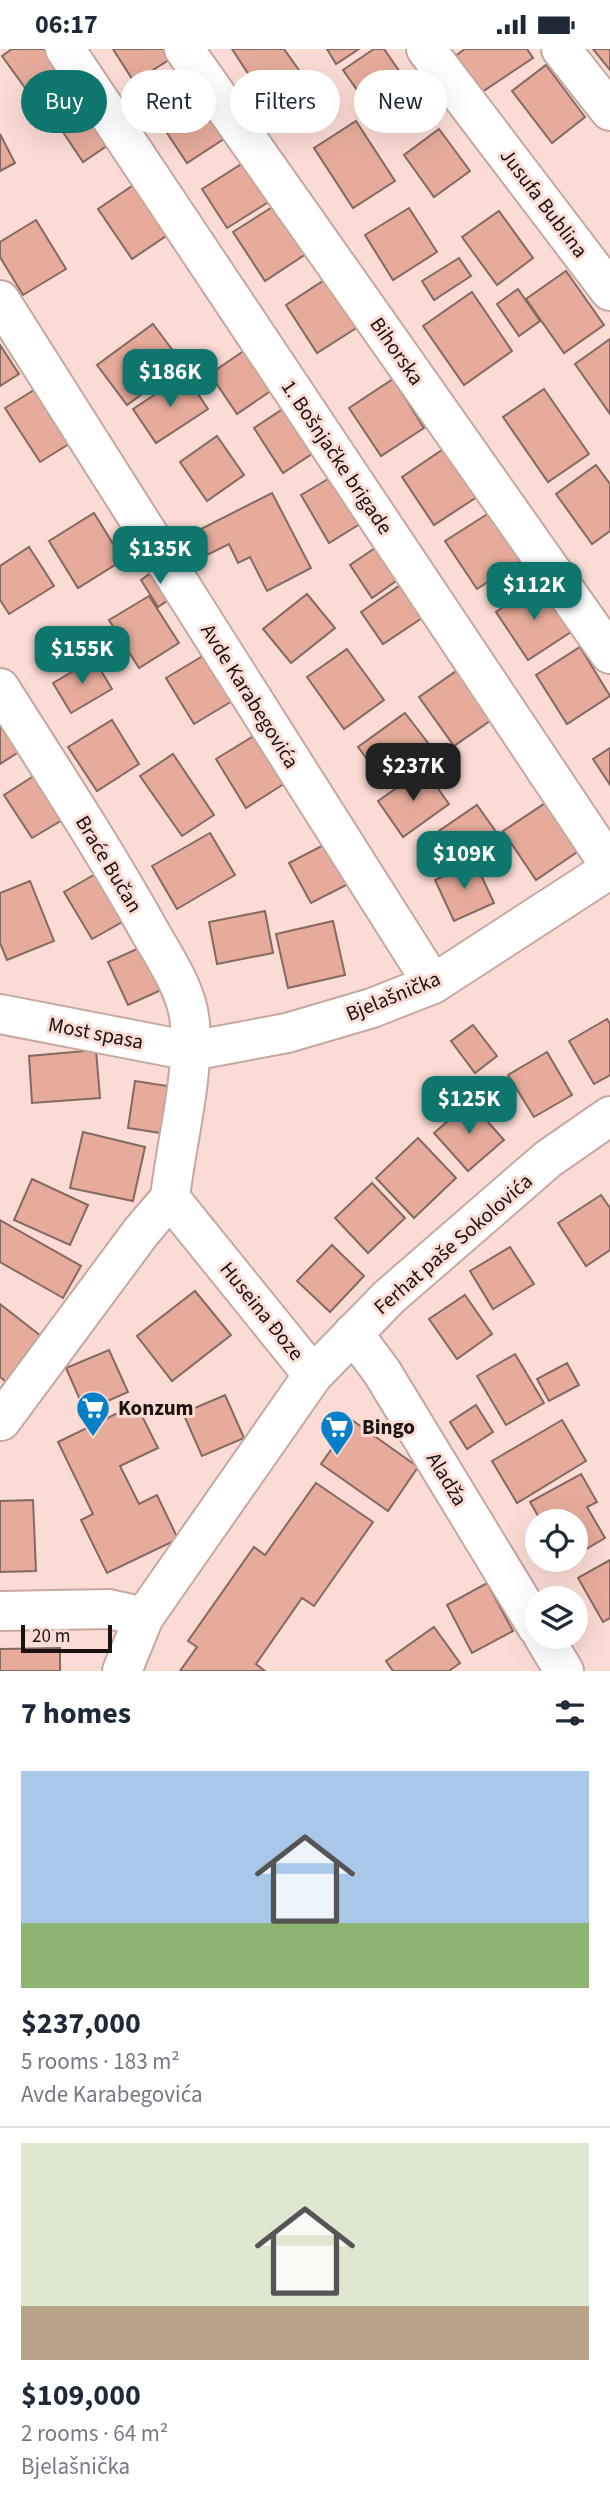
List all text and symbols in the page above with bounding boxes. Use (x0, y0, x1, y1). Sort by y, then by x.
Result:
text: 06:17 (35, 6, 98, 43)
chip: Buy (21, 70, 107, 133)
chip: Rent (121, 70, 216, 133)
chip: Filters (230, 70, 340, 133)
chip: New (354, 70, 447, 133)
street label: Jusufa Bublina (493, 142, 595, 264)
street label: Bihorska (363, 311, 431, 391)
pin: $186K (121, 349, 219, 409)
text: $186K (139, 355, 201, 388)
street label: 1. Bošnjačke brigade (274, 374, 400, 540)
pin: $135K (111, 526, 209, 586)
text: $135K (129, 532, 191, 565)
pin: $112K (485, 563, 583, 622)
text: $112K (503, 568, 565, 601)
street label: Avde Karabegovića (193, 618, 307, 774)
pin: $155K (33, 627, 131, 686)
text: $155K (51, 632, 113, 665)
pin: $237K (364, 743, 462, 803)
text: $237K (382, 749, 444, 782)
street label: Braće Bučan (68, 810, 150, 918)
pin: $109K (415, 831, 513, 891)
text: $109K (433, 837, 495, 870)
street label: Bjelašnička (341, 963, 445, 1029)
street label: Most spasa (46, 1009, 146, 1057)
pin: $125K (420, 1077, 518, 1136)
text: $125K (438, 1082, 500, 1115)
street label: Ferhat paše Sokolovića (367, 1166, 539, 1322)
street label: Huseina Đoze (213, 1255, 311, 1367)
supermarket icon: Konzum (74, 1389, 112, 1438)
place label: Konzum (118, 1393, 194, 1423)
supermarket icon: Bingo (318, 1408, 356, 1457)
place label: Bingo (362, 1412, 415, 1442)
street label: Aladža (419, 1446, 475, 1512)
map controls (525, 1509, 588, 1649)
button: locate (525, 1509, 588, 1572)
button: layers (525, 1586, 588, 1649)
scale bar (21, 1622, 112, 1654)
text: 20 m (32, 1623, 70, 1650)
text: 7 homes (21, 1692, 131, 1735)
icon: filters (551, 1694, 589, 1732)
icon: home (242, 1816, 368, 1942)
text: $237,000 (21, 2002, 141, 2045)
text: 5 rooms · 183 m² (21, 2045, 180, 2078)
text: Avde Karabegovića (21, 2078, 203, 2111)
icon: home (242, 2188, 368, 2314)
text: $109,000 (21, 2374, 141, 2417)
text: 2 rooms · 64 m² (21, 2417, 168, 2450)
text: Bjelašnička (21, 2450, 130, 2483)

